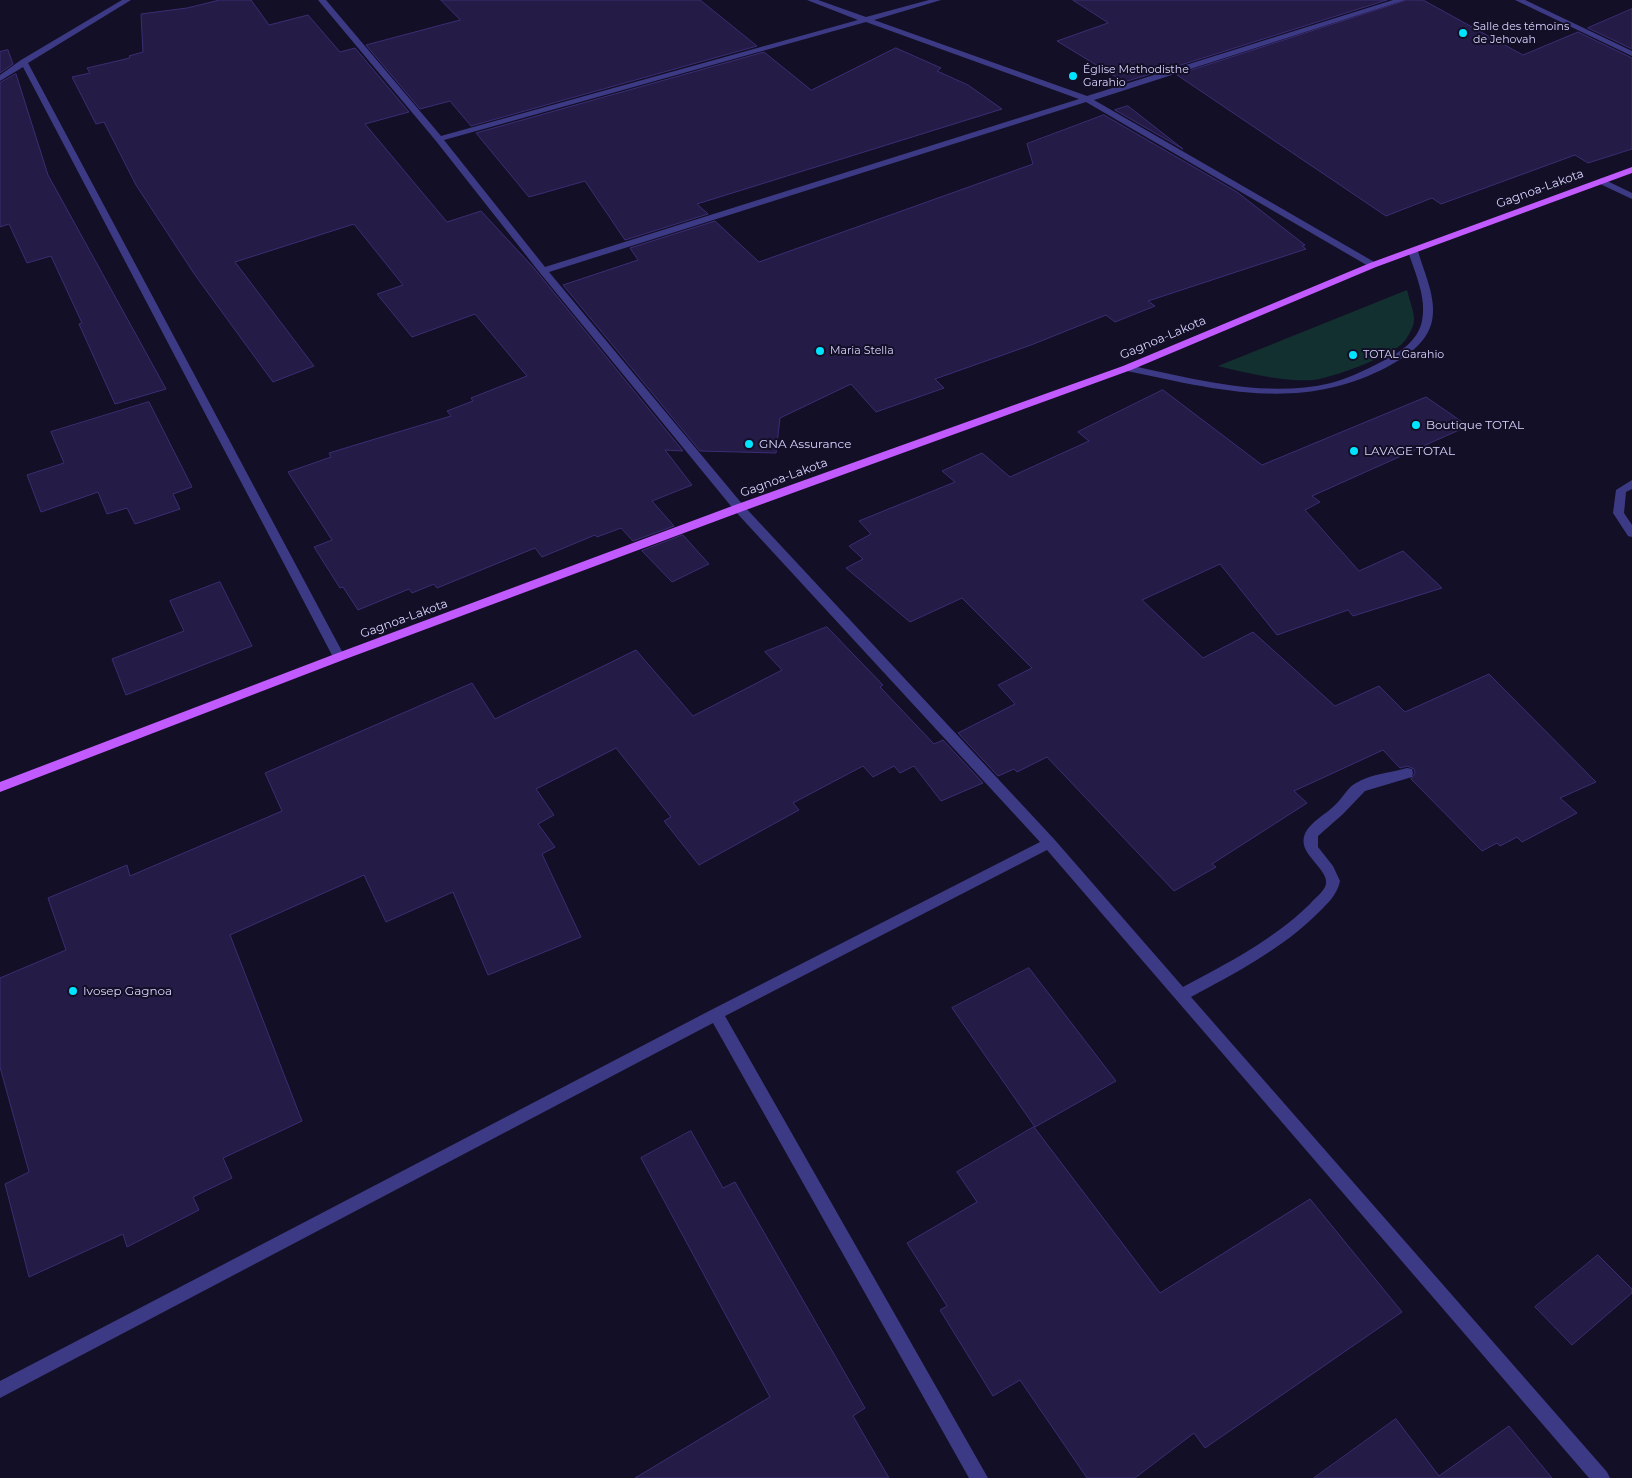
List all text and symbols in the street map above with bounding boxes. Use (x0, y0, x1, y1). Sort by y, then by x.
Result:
place label: Salle des témoins de Jehovah (1473, 20, 1569, 46)
marker: Salle des témoins de Jehovah (1457, 27, 1469, 39)
place label: Église Methodisthe Garahio (1083, 63, 1189, 89)
marker: Église Methodisthe Garahio (1067, 70, 1079, 82)
street label: Gagnoa-Lakota (1494, 166, 1586, 212)
street label: Gagnoa-Lakota (1118, 313, 1208, 363)
place label: Maria Stella (830, 344, 894, 358)
marker: Maria Stella (814, 345, 826, 357)
place label: TOTAL Garahio (1363, 348, 1444, 362)
marker: TOTAL Garahio (1347, 349, 1359, 361)
place label: Boutique TOTAL (1426, 418, 1524, 432)
marker: Boutique TOTAL (1410, 419, 1422, 431)
place label: GNA Assurance (759, 437, 852, 451)
marker: GNA Assurance (743, 438, 755, 450)
place label: LAVAGE TOTAL (1364, 444, 1455, 458)
marker: LAVAGE TOTAL (1348, 445, 1360, 457)
street label: Gagnoa-Lakota (738, 455, 830, 501)
street label: Gagnoa-Lakota (358, 596, 450, 642)
place label: Ivosep Gagnoa (83, 984, 172, 998)
marker: Ivosep Gagnoa (67, 985, 79, 997)

